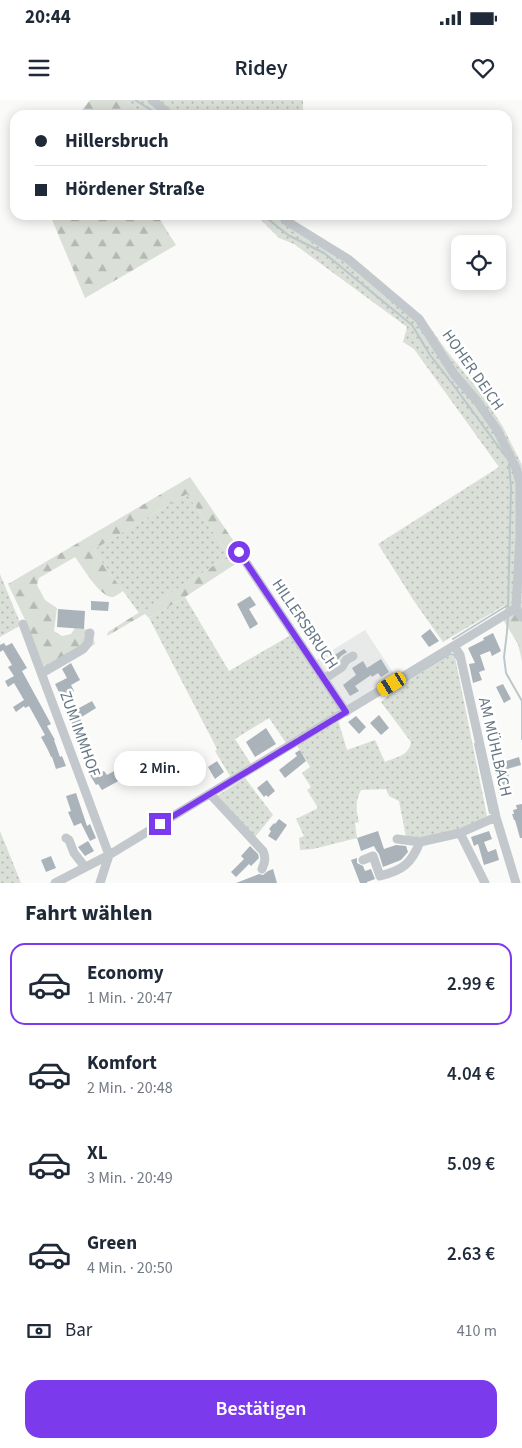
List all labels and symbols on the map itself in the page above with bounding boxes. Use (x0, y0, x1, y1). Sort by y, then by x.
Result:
street label: HOHER DEICH (437, 325, 509, 415)
route start (228, 541, 250, 563)
street label: HILLERSBRUCH (267, 575, 343, 673)
car (375, 670, 408, 698)
street label: ZUM IMMHOF (54, 688, 106, 780)
street label: AM MÜHLBACH (473, 695, 517, 799)
callout: 2 Min. (114, 752, 206, 786)
route end (149, 813, 171, 835)

